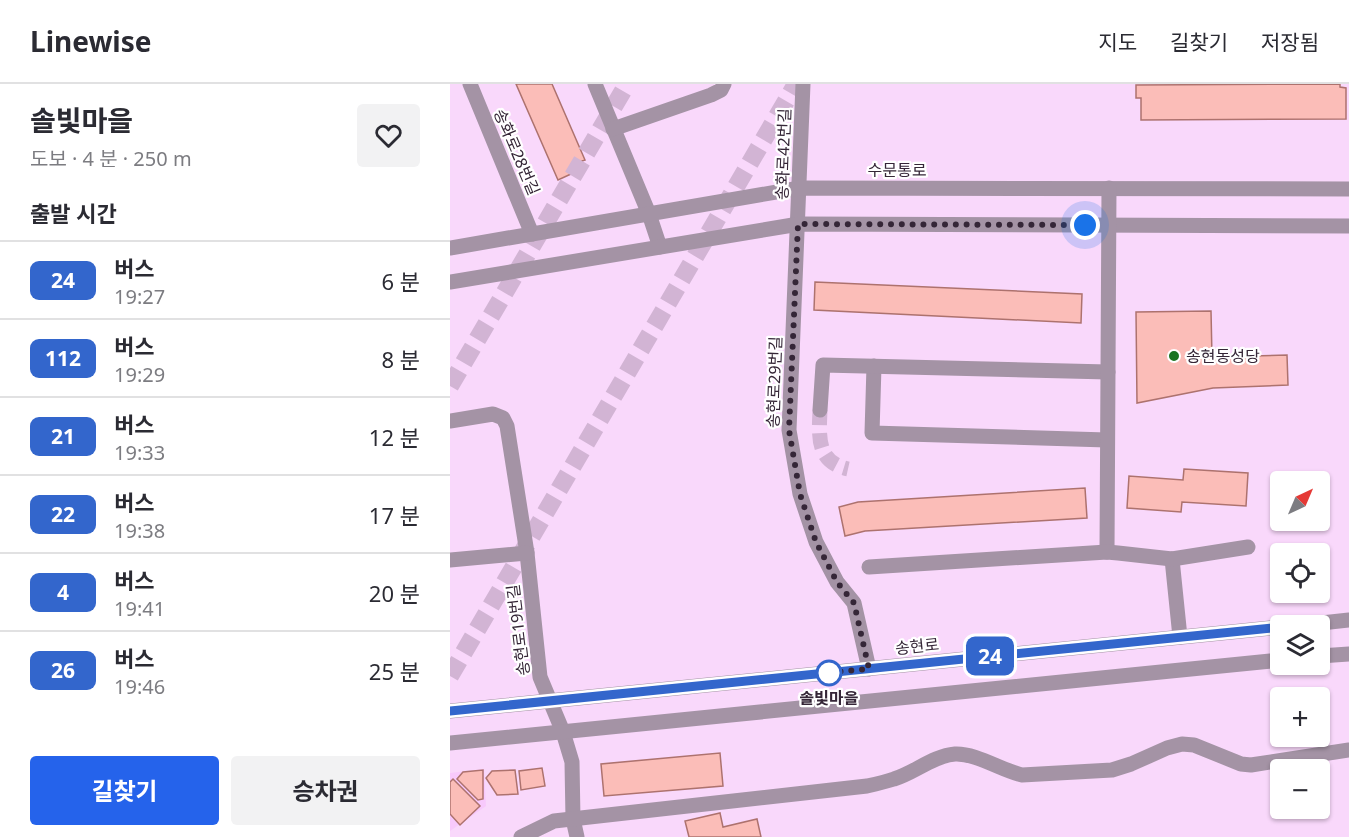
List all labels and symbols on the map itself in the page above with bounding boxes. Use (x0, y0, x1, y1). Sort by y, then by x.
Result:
street label: 송화로28번길 (489, 105, 545, 199)
street label: 송화로42번길 (770, 108, 796, 200)
street label: 수문통로 (868, 159, 927, 181)
your location (1070, 210, 1100, 240)
street label: 송현로29번길 (761, 336, 787, 428)
place label: 송현동성당 (1186, 345, 1260, 367)
marker: 송현동성당 (1167, 349, 1181, 363)
north arrow (1270, 471, 1330, 531)
street label: 송현로19번길 (501, 583, 535, 677)
street label: 송현로 (894, 633, 940, 659)
line badge: 24 (963, 636, 1017, 676)
marker: 솔빛마을 (816, 660, 842, 686)
place label: 솔빛마을 (800, 687, 859, 709)

